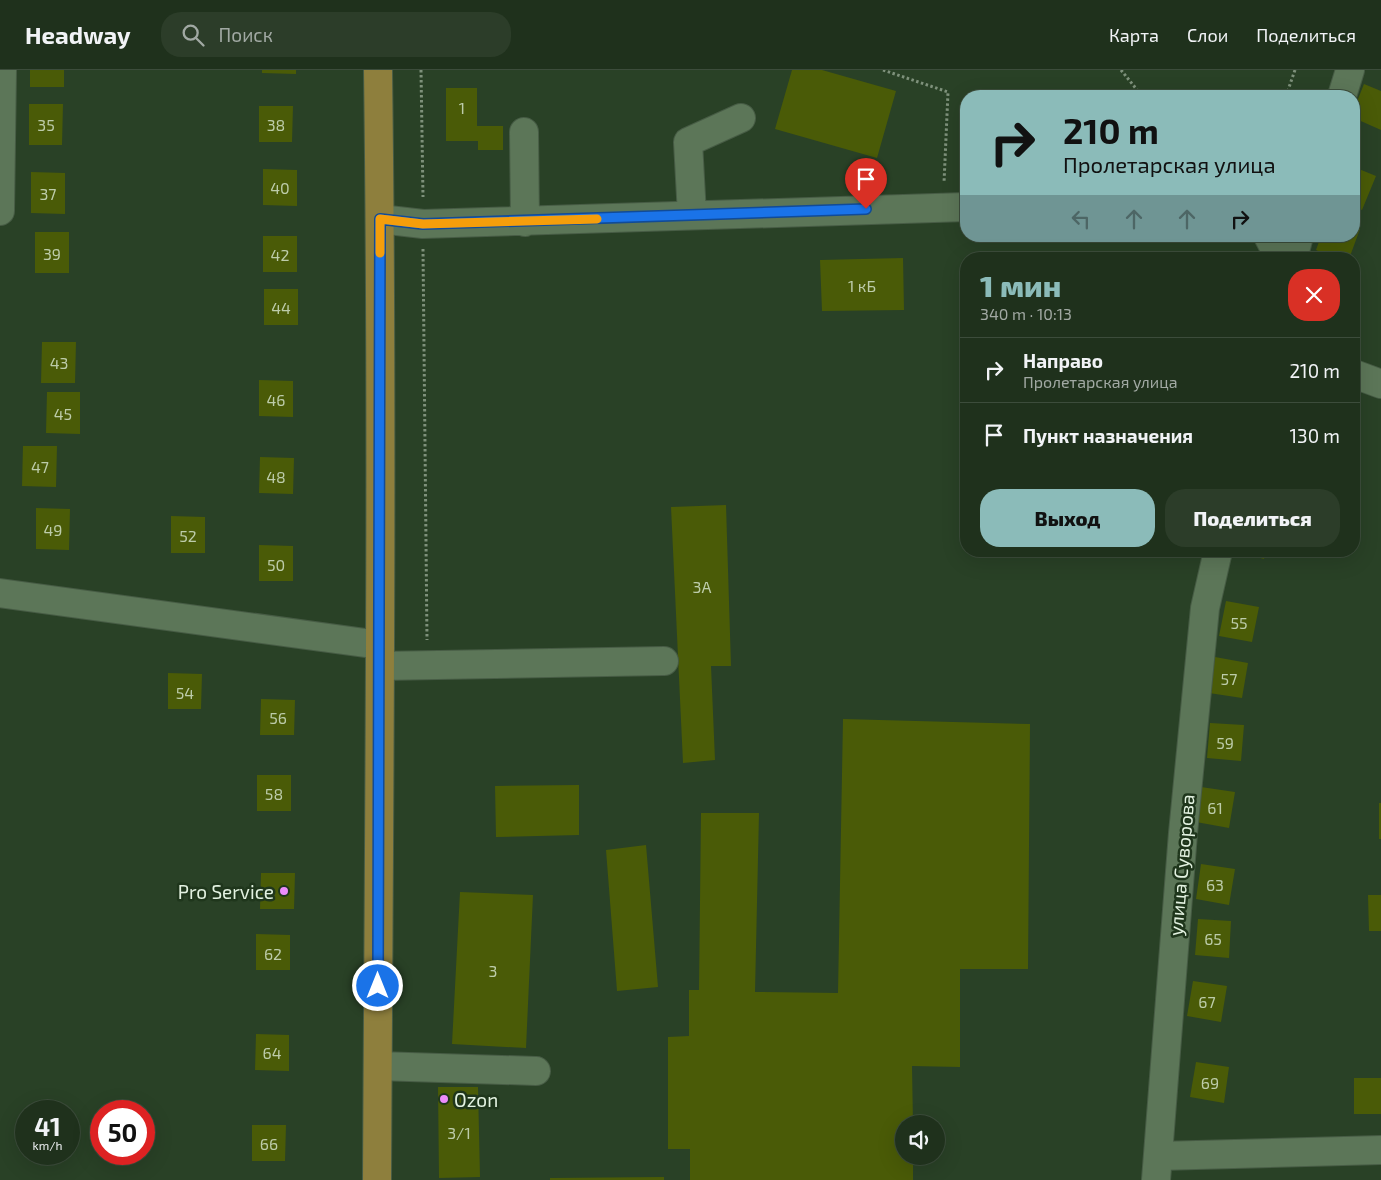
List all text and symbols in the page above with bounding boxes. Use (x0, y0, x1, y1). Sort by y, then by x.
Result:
search box (161, 12, 511, 57)
text: Headway (25, 20, 131, 49)
icon: search (179, 21, 207, 49)
text: Поиск (219, 23, 273, 46)
text: Карта (1109, 24, 1159, 46)
text: Слои (1187, 24, 1228, 46)
text: Поделиться (1256, 24, 1356, 46)
house number: 1 (459, 98, 465, 117)
text: 210 m (1063, 109, 1159, 151)
icon: right (980, 110, 1045, 175)
house number: 35 (37, 115, 55, 134)
house number: 38 (267, 115, 285, 134)
text: Пролетарская улица (1063, 151, 1276, 177)
pin (845, 158, 887, 209)
icon: arrive (852, 165, 880, 193)
house number: 40 (270, 178, 290, 197)
house number: 37 (39, 184, 57, 203)
icon: left (1067, 205, 1095, 233)
icon: ahead (1120, 205, 1148, 233)
icon: ahead (1173, 205, 1201, 233)
icon: right (1226, 205, 1254, 233)
house number: 39 (43, 244, 61, 263)
house number: 42 (271, 245, 289, 264)
text: 1 мин (980, 267, 1061, 303)
button: close (1288, 269, 1340, 321)
house number: 1 кБ (848, 276, 876, 295)
house number: 44 (271, 298, 291, 317)
text: 340 m · 10:13 (980, 304, 1072, 323)
text: Направо (1023, 349, 1103, 372)
house number: 43 (50, 353, 68, 372)
icon: right (980, 356, 1008, 384)
text: 210 m (1289, 359, 1340, 382)
text: Пролетарская улица (1023, 372, 1178, 391)
house number: 46 (267, 390, 286, 409)
house number: 45 (54, 404, 72, 423)
icon: arrive (980, 421, 1008, 449)
text: Пункт назначения (1023, 424, 1193, 447)
text: 130 m (1290, 424, 1340, 447)
house number: 47 (31, 457, 49, 476)
house number: 48 (266, 467, 286, 486)
button: Выход (980, 489, 1155, 547)
button: Поделиться (1165, 489, 1340, 547)
house number: 49 (44, 520, 63, 539)
house number: 52 (179, 526, 197, 545)
house number: 50 (267, 555, 285, 574)
house number: 3А (693, 577, 711, 596)
house number: 55 (1230, 613, 1248, 632)
house number: 57 (1221, 669, 1237, 688)
house number: 54 (176, 683, 194, 702)
house number: 56 (269, 708, 287, 727)
house number: 59 (1216, 733, 1234, 752)
house number: 58 (265, 784, 283, 803)
street label: улица Суворова (1163, 793, 1200, 937)
house number: 61 (1207, 798, 1223, 817)
house number: 63 (1206, 875, 1224, 894)
place label: Pro Service (178, 880, 274, 903)
marker: Pro Service (278, 885, 290, 897)
house number: 65 (1204, 929, 1222, 948)
house number: 62 (264, 944, 282, 963)
position arrow (351, 959, 403, 1011)
house number: 3 (489, 961, 497, 980)
house number: 67 (1198, 992, 1216, 1011)
house number: 64 (263, 1043, 282, 1062)
house number: 69 (1201, 1073, 1219, 1092)
place label: Ozon (454, 1088, 498, 1111)
marker: Ozon (438, 1093, 450, 1105)
speed limit sign: 50 (90, 1100, 155, 1165)
text: 41 (34, 1111, 61, 1141)
map controls (895, 1115, 945, 1165)
button: sound (895, 1115, 945, 1165)
house number: 3/1 (447, 1123, 471, 1142)
house number: 66 (260, 1134, 278, 1153)
text: km/h (33, 1138, 62, 1152)

